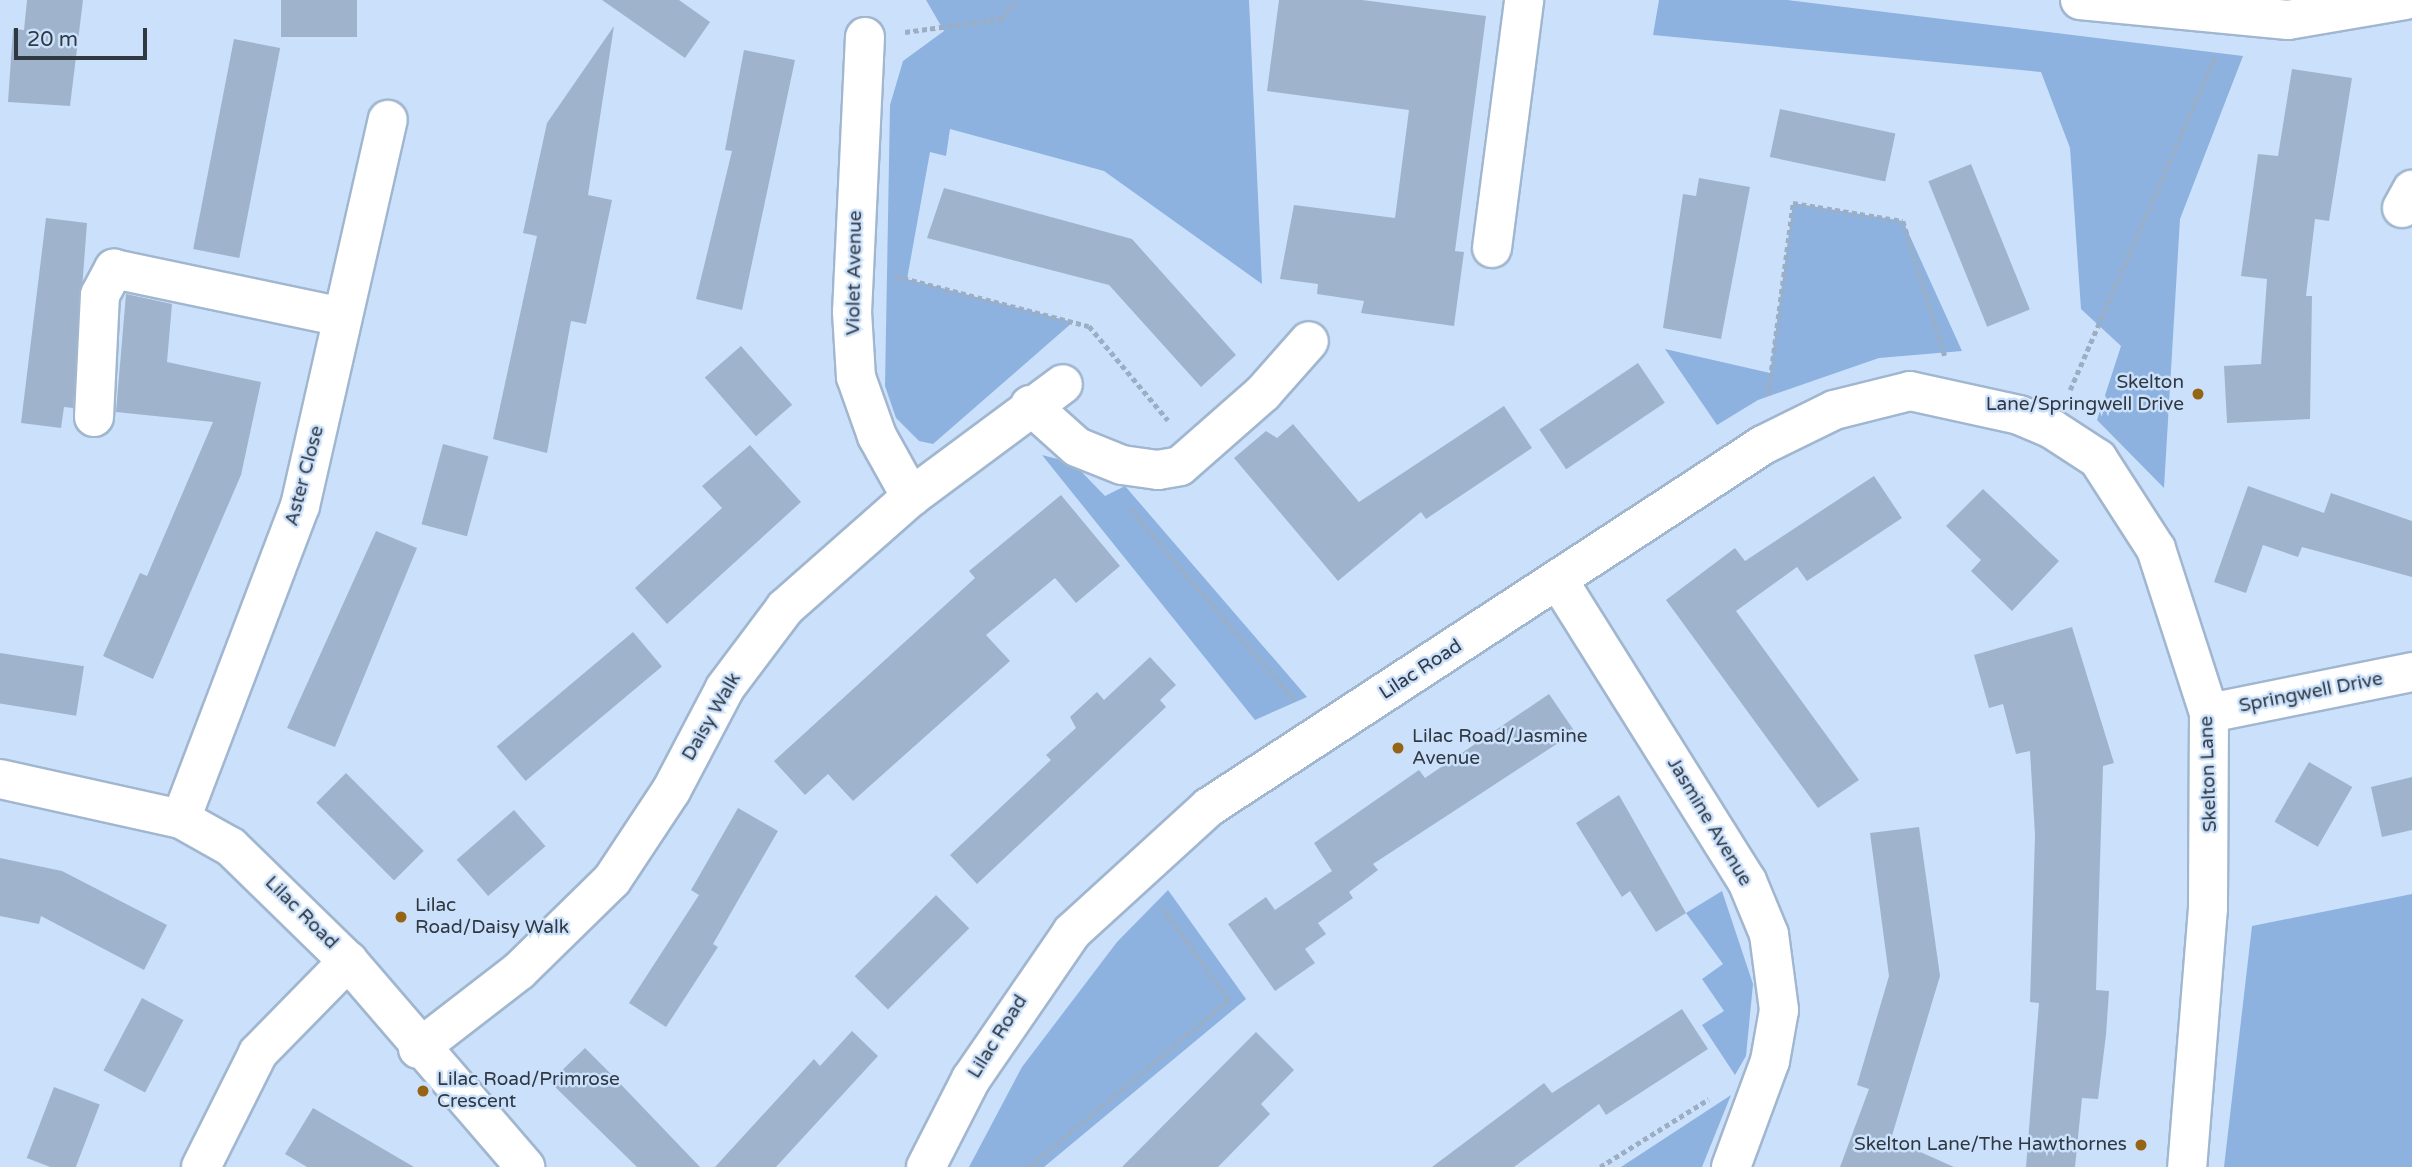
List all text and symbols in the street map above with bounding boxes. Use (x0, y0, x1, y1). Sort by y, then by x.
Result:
scale bar (18, 14, 150, 58)
text: 20 m (27, 27, 78, 52)
street label: Violet Avenue (843, 210, 867, 336)
place label: Skelton Lane/Springwell Drive (1986, 372, 2184, 416)
marker: Skelton Lane/Springwell Drive (2190, 386, 2206, 402)
street label: Aster Close (281, 423, 329, 529)
street label: Lilac Road (1375, 635, 1467, 705)
street label: Springwell Drive (2237, 668, 2385, 718)
street label: Daisy Walk (678, 669, 746, 765)
street label: Skelton Lane (2196, 715, 2222, 833)
place label: Lilac Road/Jasmine Avenue (1412, 726, 1587, 770)
marker: Lilac Road/Jasmine Avenue (1390, 740, 1406, 756)
street label: Jasmine Avenue (1662, 754, 1756, 890)
street label: Lilac Road (260, 872, 342, 954)
place label: Lilac Road/Daisy Walk (415, 895, 569, 939)
marker: Lilac Road/Daisy Walk (393, 909, 409, 925)
street label: Lilac Road (963, 991, 1033, 1083)
place label: Lilac Road/Primrose Crescent (437, 1069, 620, 1113)
marker: Lilac Road/Primrose Crescent (415, 1083, 431, 1099)
place label: Skelton Lane/The Hawthornes (1854, 1134, 2127, 1156)
marker: Skelton Lane/The Hawthornes (2133, 1137, 2149, 1153)

